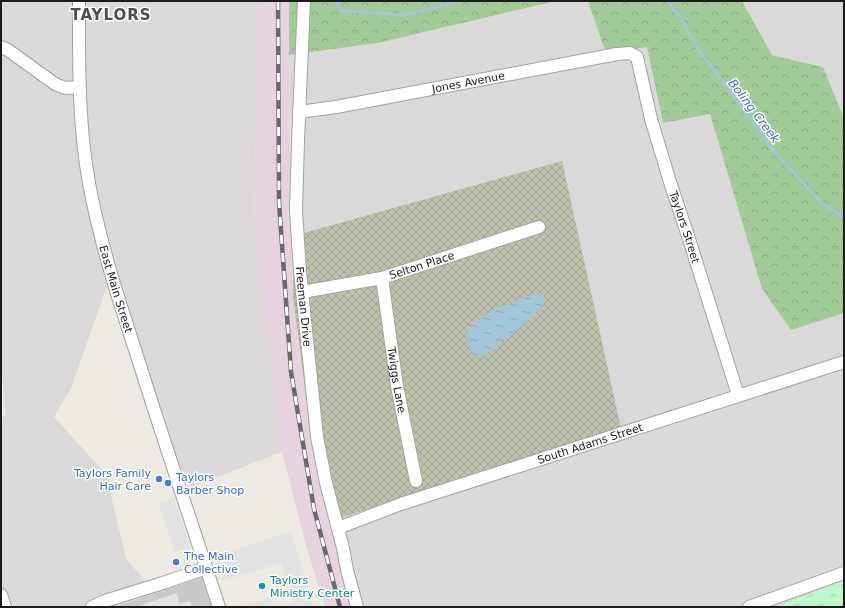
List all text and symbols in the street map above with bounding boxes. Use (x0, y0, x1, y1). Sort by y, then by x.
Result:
district label: TAYLORS (70, 6, 152, 24)
street label: Jones Avenue (430, 69, 506, 96)
water label: Boling Creek (725, 76, 783, 147)
street label: Taylors Street (666, 188, 702, 265)
street label: East Main Street (96, 244, 135, 335)
street label: Selton Place (388, 249, 456, 282)
street label: Freeman Drive (293, 266, 314, 348)
street label: Twiggs Lane (385, 345, 408, 414)
street label: South Adams Street (536, 421, 645, 467)
place label: Taylors Family Hair Care (73, 467, 151, 493)
place label: Taylors Barber Shop (175, 471, 244, 497)
marker: Taylors Family Hair Care (154, 474, 164, 484)
marker: Taylors Barber Shop (163, 478, 173, 488)
place label: The Main Collective (183, 550, 238, 576)
marker: The Main Collective (171, 557, 181, 567)
place label: Taylors Ministry Center (269, 574, 355, 600)
marker: Taylors Ministry Center (257, 581, 267, 591)

